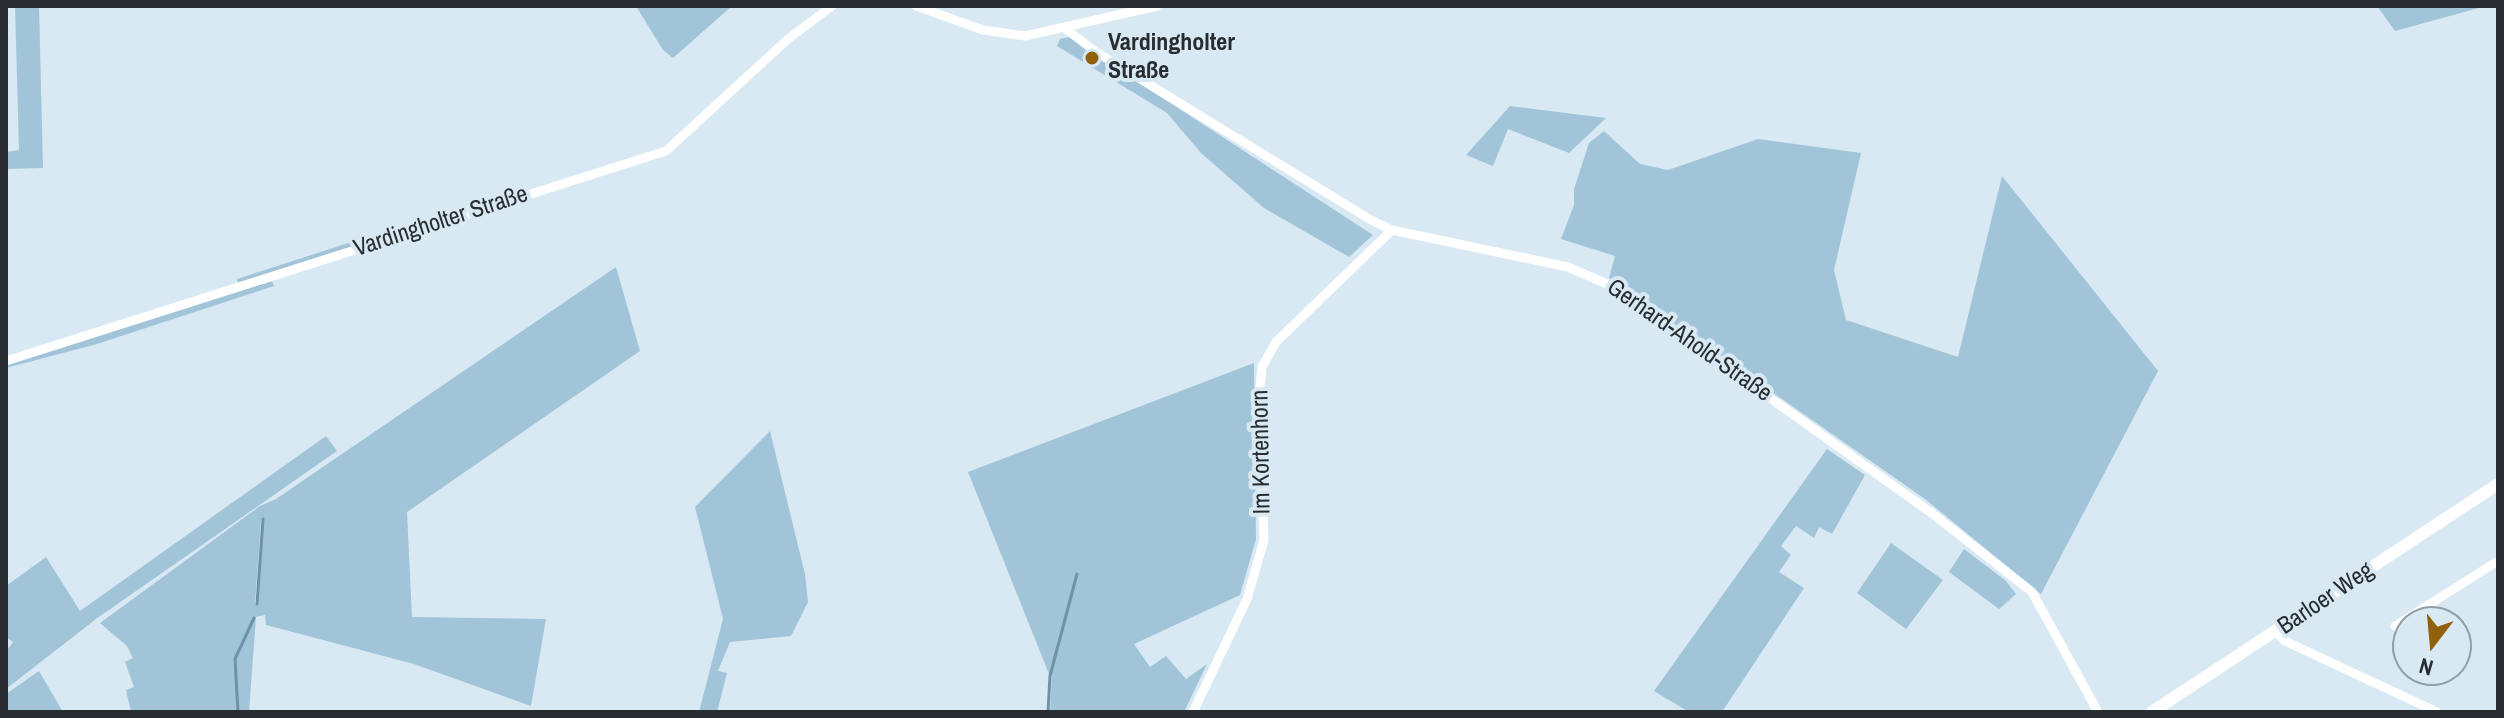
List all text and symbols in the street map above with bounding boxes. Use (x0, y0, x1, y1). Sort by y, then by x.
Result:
place label: Vardingholter Straße (1108, 30, 1235, 86)
marker: Vardingholter Straße (1083, 49, 1101, 67)
street label: Vardingholter Straße (350, 180, 532, 264)
street label: Gerhard-Ahold-Straße (1601, 273, 1777, 409)
street label: Im Kortenhorn (1247, 389, 1277, 515)
street label: Barloer Weg (2273, 557, 2379, 641)
north arrow (2392, 606, 2472, 686)
text: N (2416, 651, 2436, 683)

